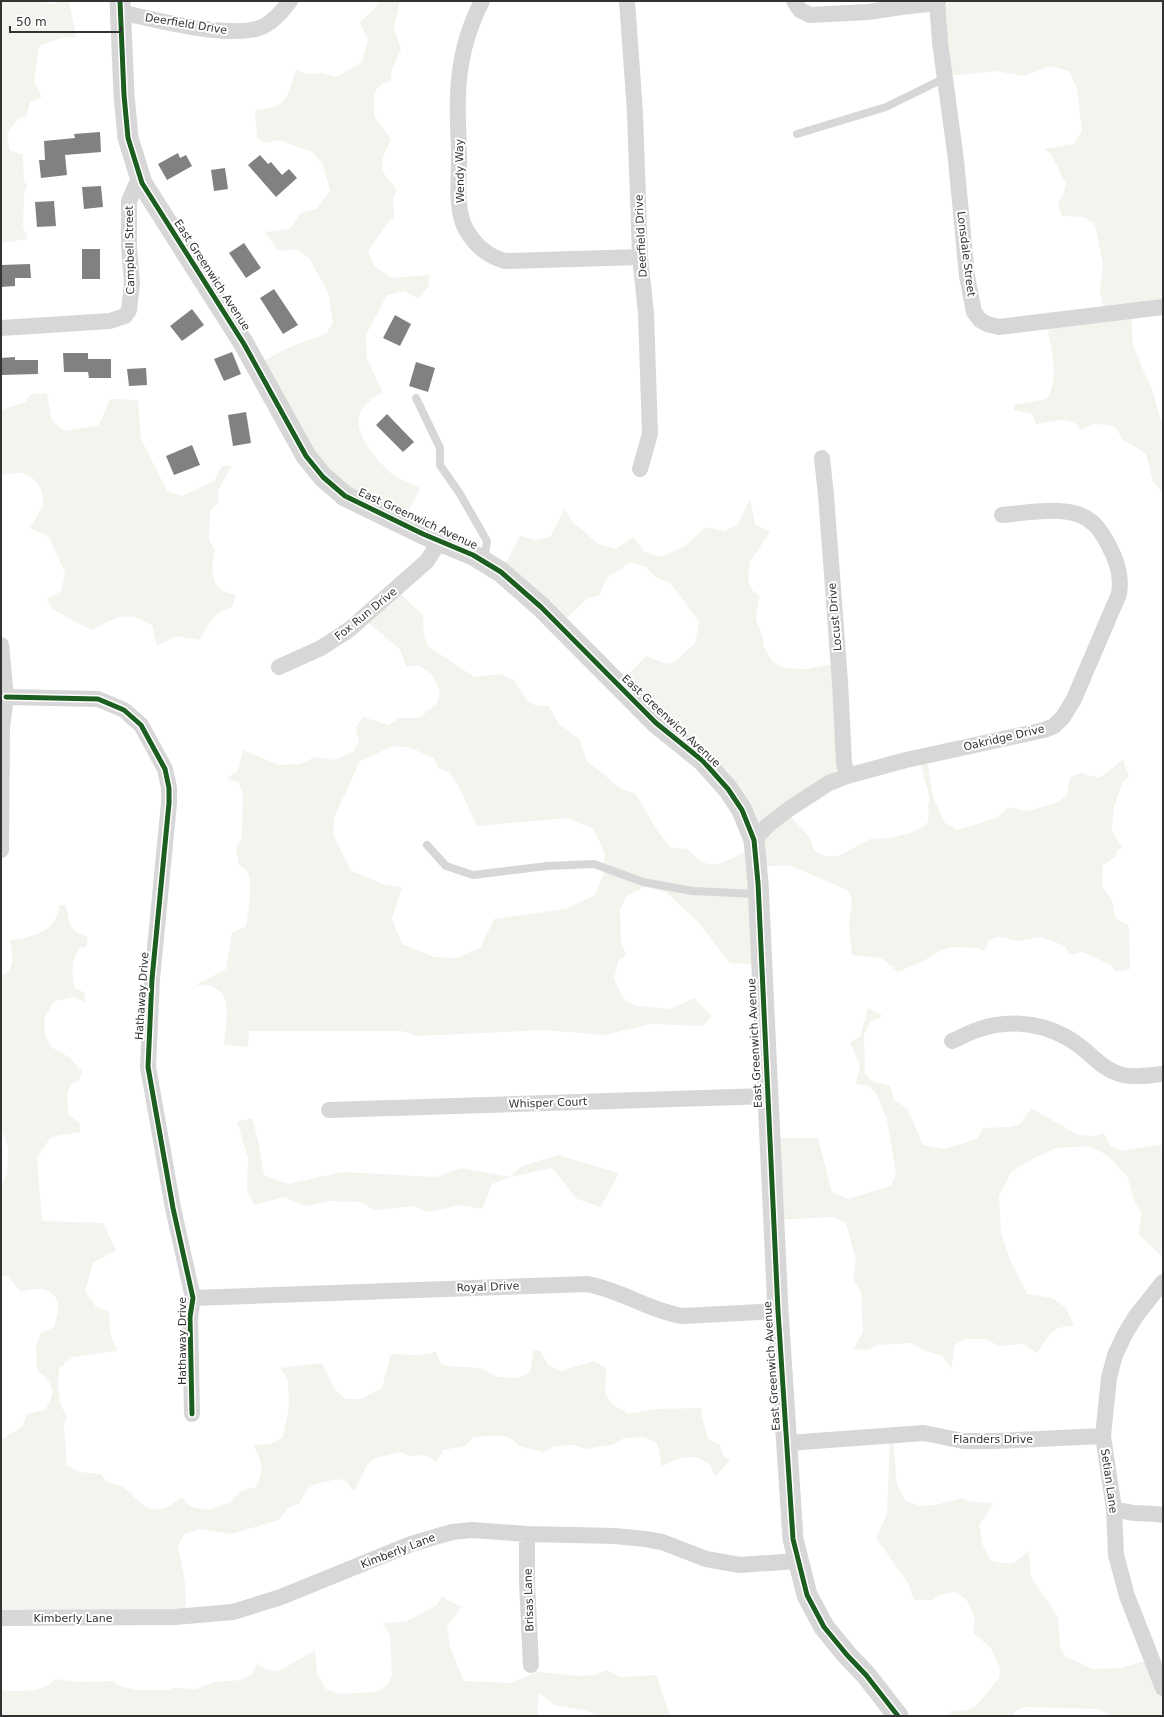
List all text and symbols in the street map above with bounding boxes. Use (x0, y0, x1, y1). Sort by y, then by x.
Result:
scale bar (10, 8, 121, 34)
street label: Deerfield Drive (144, 11, 228, 37)
text: 50 m (16, 15, 47, 29)
street label: Wendy Way (453, 138, 467, 203)
street label: Deerfield Drive (632, 194, 650, 278)
street label: Campbell Street (123, 205, 137, 295)
street label: Lonsdale Street (954, 211, 978, 298)
street label: East Greenwich Avenue (171, 217, 253, 333)
street label: East Greenwich Avenue (356, 486, 480, 552)
street label: Locust Drive (826, 582, 844, 652)
street label: Fox Run Drive (332, 585, 400, 643)
street label: East Greenwich Avenue (619, 672, 723, 770)
street label: Oakridge Drive (962, 722, 1046, 754)
street label: Hathaway Drive (132, 951, 152, 1040)
street label: East Greenwich Avenue (745, 978, 765, 1108)
street label: Whisper Court (508, 1095, 588, 1111)
street label: Royal Drive (456, 1279, 520, 1295)
street label: Hathaway Drive (176, 1297, 189, 1385)
street label: East Greenwich Avenue (761, 1300, 783, 1431)
street label: Flanders Drive (953, 1433, 1033, 1446)
street label: Setian Lane (1098, 1448, 1120, 1514)
street label: Kimberly Lane (359, 1531, 437, 1571)
street label: Brisas Lane (521, 1568, 537, 1632)
street label: Kimberly Lane (34, 1612, 113, 1625)

